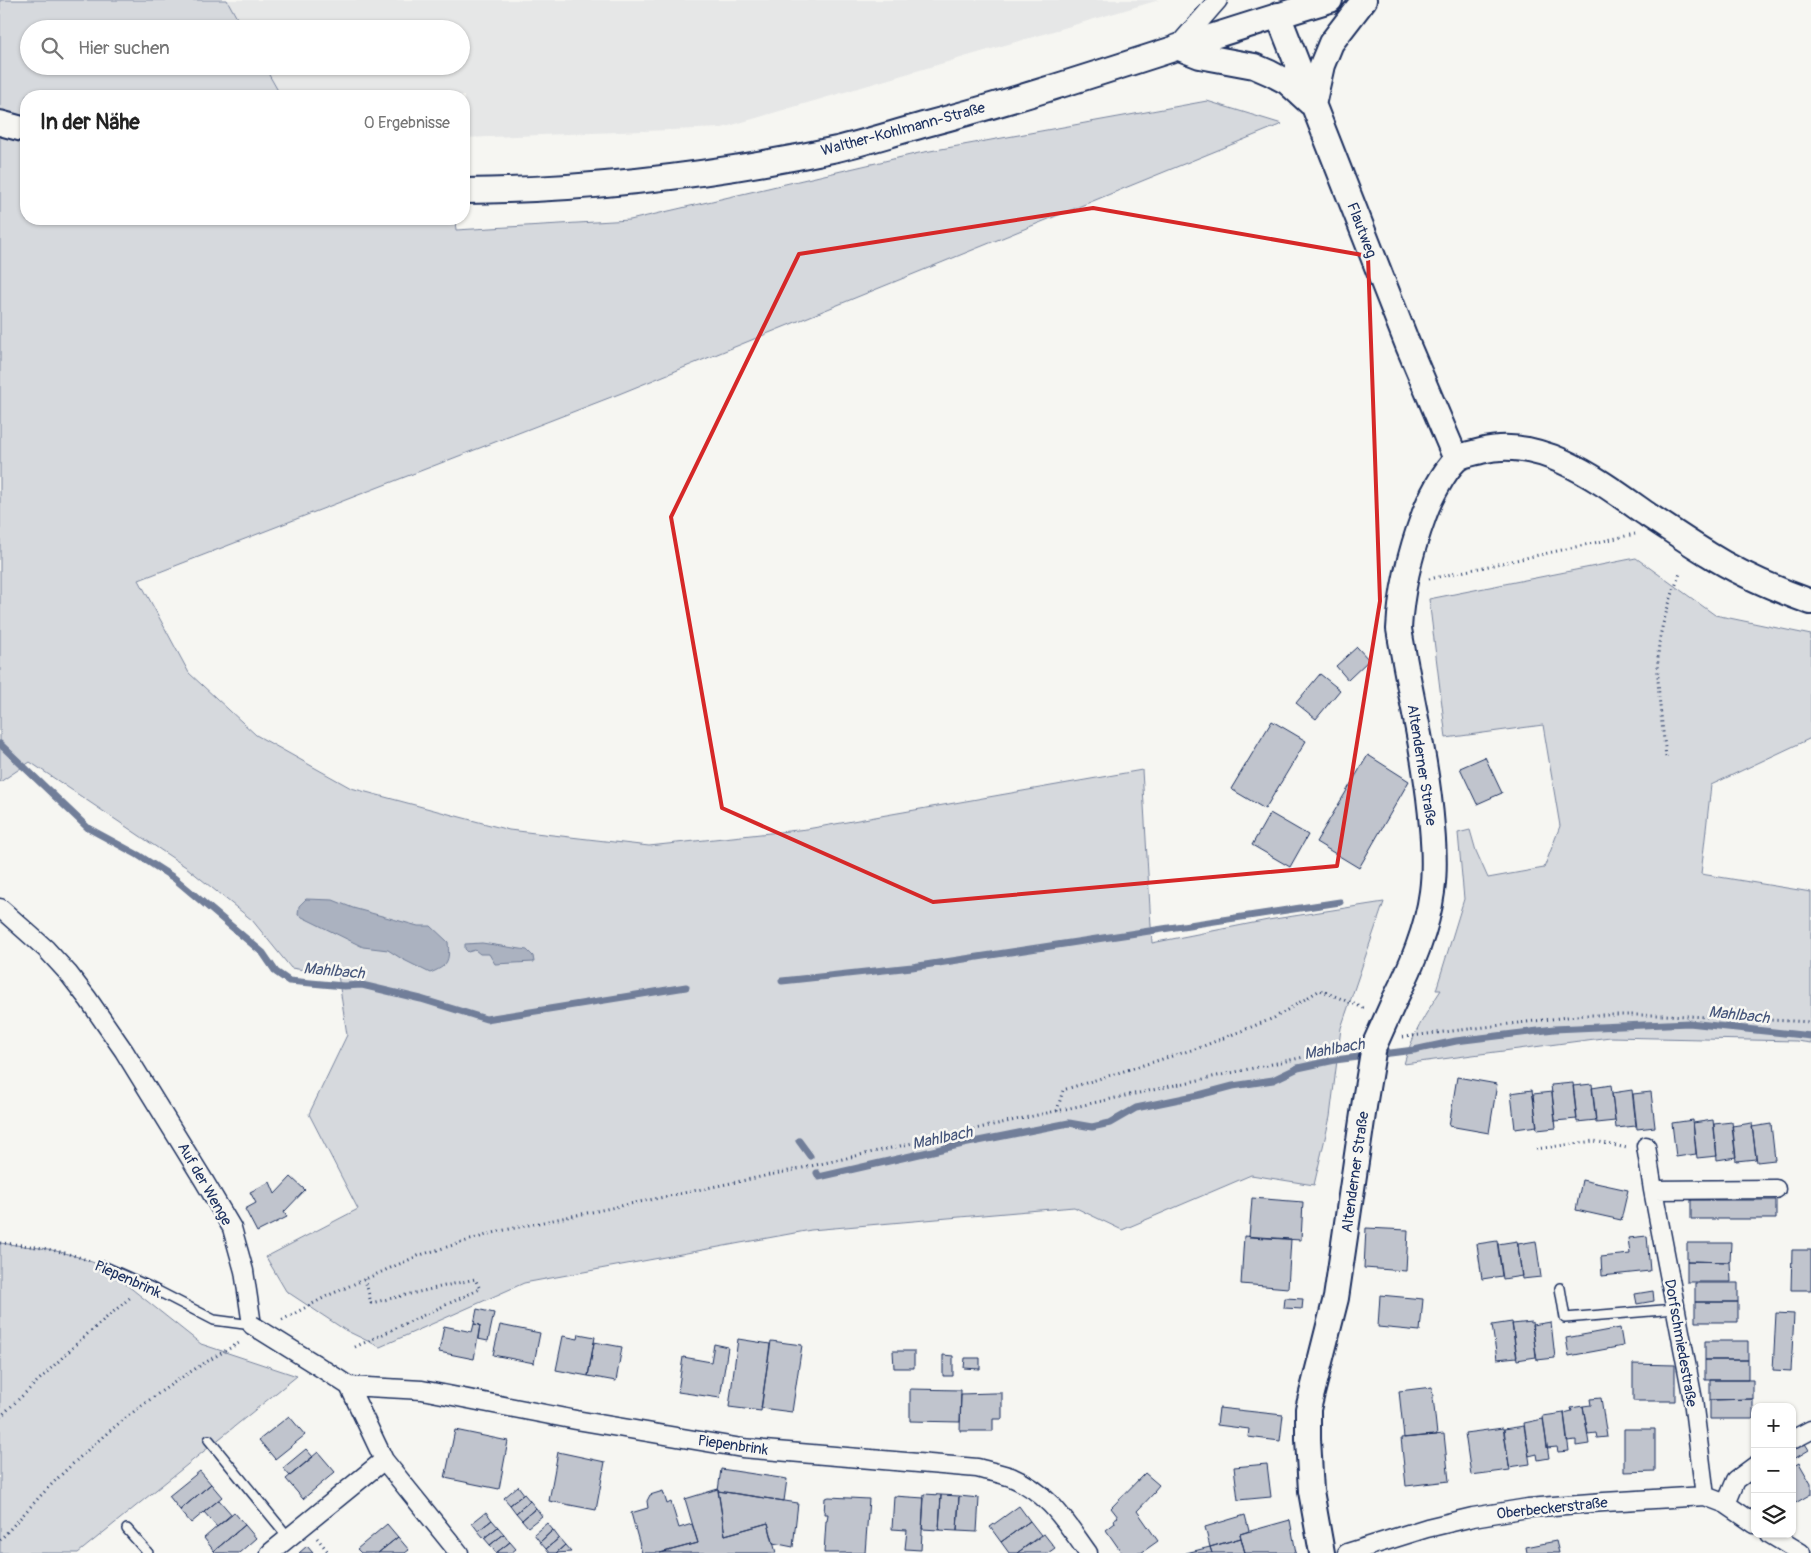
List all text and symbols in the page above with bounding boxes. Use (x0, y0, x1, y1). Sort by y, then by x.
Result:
search box (20, 20, 470, 75)
icon: search (38, 34, 66, 62)
text: Hier suchen (78, 36, 170, 60)
street label: Walther-Kohlmann-Straße (819, 98, 988, 161)
text: In der Nähe (40, 109, 140, 136)
text: 0 Ergebnisse (364, 113, 450, 133)
street label: Flautweg (1342, 200, 1381, 261)
street label: Altenderner Straße (1403, 703, 1441, 828)
water label: Mahlbach (303, 958, 367, 984)
water label: Mahlbach (1707, 1002, 1772, 1028)
water label: Mahlbach (1302, 1034, 1368, 1064)
street label: Altenderner Straße (1338, 1110, 1374, 1234)
water label: Mahlbach (910, 1122, 976, 1154)
street label: Auf der Wenge (173, 1139, 236, 1230)
street label: Piepenbrink (92, 1256, 165, 1303)
street label: Dorfschmiedestraße (1660, 1278, 1701, 1409)
map controls (1751, 1403, 1796, 1538)
button: + (1751, 1403, 1796, 1448)
street label: Piepenbrink (696, 1431, 770, 1460)
button: − (1751, 1448, 1796, 1493)
street label: Oberbeckerstraße (1496, 1493, 1609, 1524)
button: layers (1751, 1493, 1796, 1538)

